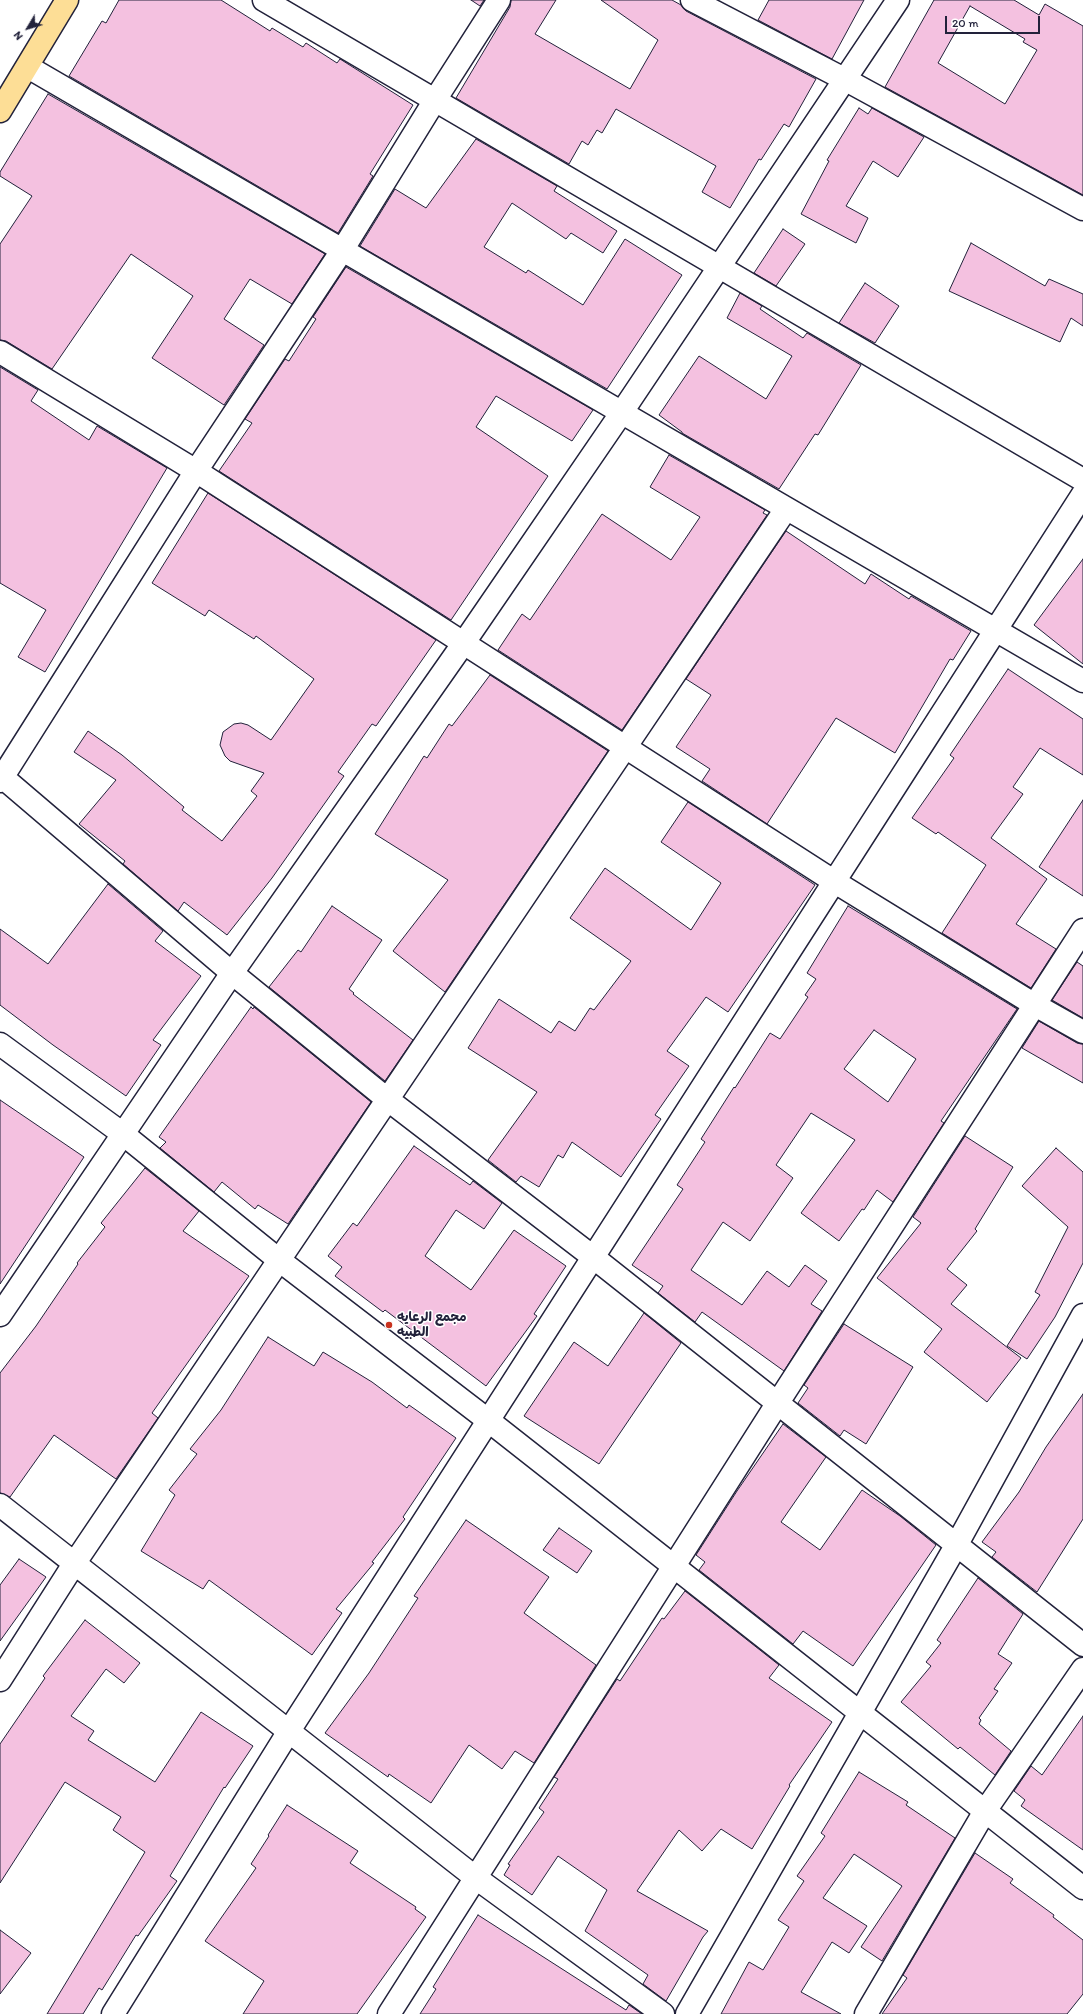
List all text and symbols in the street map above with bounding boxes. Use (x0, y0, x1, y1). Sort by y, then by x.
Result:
north arrow (8, 8, 48, 48)
scale bar (947, 8, 1042, 34)
text: 20 m (952, 16, 979, 30)
text: N (11, 29, 26, 43)
place label: مجمع الرعايه الطبيه (397, 1310, 467, 1341)
marker: مجمع الرعايه الطبيه (384, 1320, 394, 1330)

